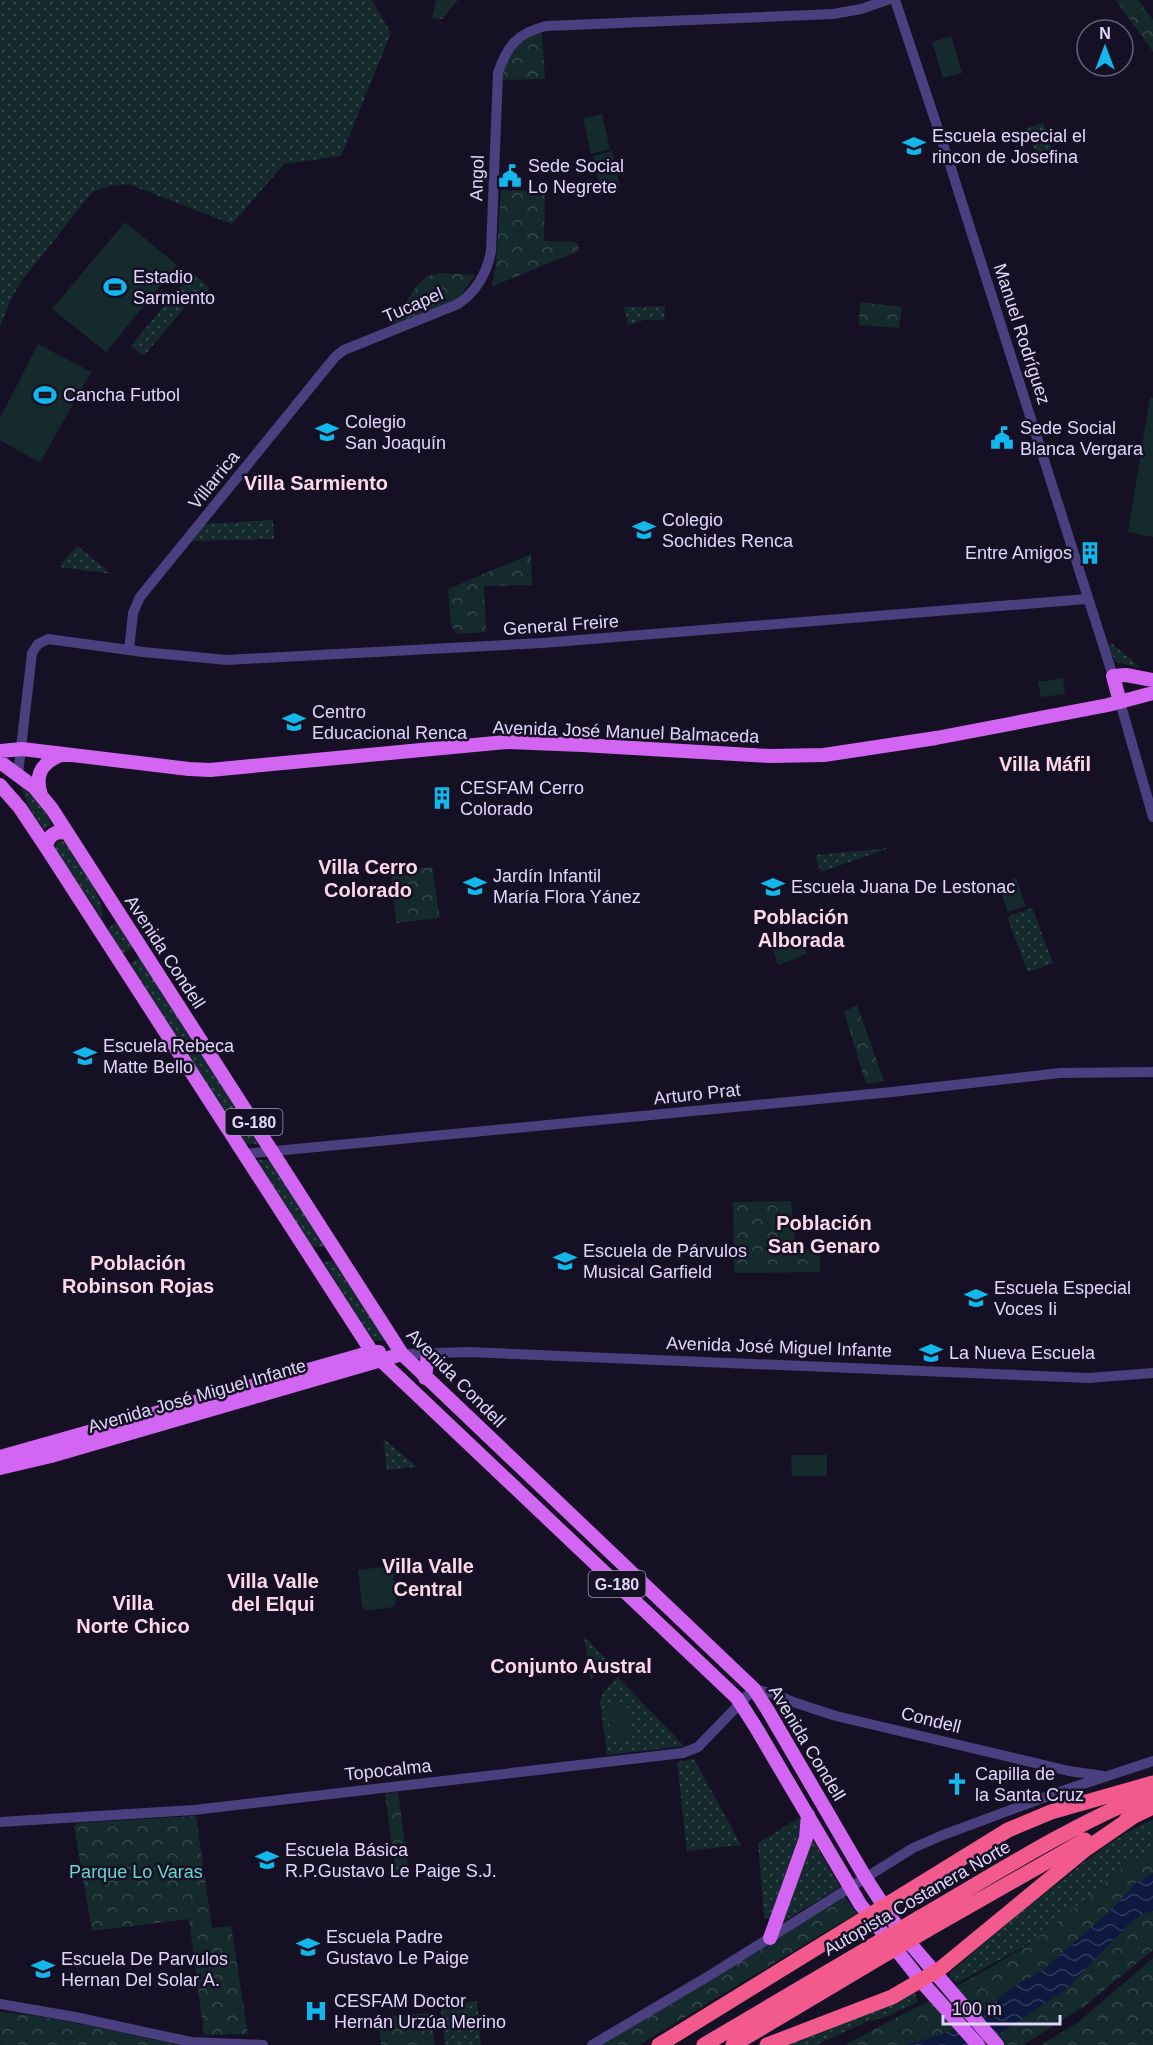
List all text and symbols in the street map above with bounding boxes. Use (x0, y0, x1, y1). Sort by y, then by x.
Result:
north arrow (1075, 18, 1135, 78)
text: N (1099, 25, 1111, 42)
place label: Escuela especial el rincon de Josefina (932, 126, 1086, 167)
school or university icon: Escuela especial el rincon de Josefina (901, 133, 927, 159)
street label: Angol (466, 155, 488, 201)
place label: Sede Social Lo Negrete (528, 156, 624, 197)
public building icon: Sede Social Lo Negrete (497, 163, 523, 189)
street label: Manuel Rodríguez (990, 261, 1054, 407)
place label: Estadio Sarmiento (133, 267, 215, 308)
sports icon: Estadio Sarmiento (102, 274, 128, 300)
street label: Tucapel (380, 283, 446, 327)
sports icon: Cancha Futbol (32, 382, 58, 408)
place label: Cancha Futbol (63, 385, 180, 405)
place label: Colegio San Joaquín (345, 412, 446, 453)
place label: Sede Social Blanca Vergara (1020, 418, 1144, 459)
school or university icon: Colegio San Joaquín (314, 419, 340, 445)
public building icon: Sede Social Blanca Vergara (989, 425, 1015, 451)
street label: Villarrica (185, 446, 244, 513)
district label: Villa Sarmiento (244, 472, 388, 494)
place label: Colegio Sochides Renca (662, 510, 794, 551)
school or university icon: Colegio Sochides Renca (631, 517, 657, 543)
building icon: Entre Amigos (1077, 540, 1103, 566)
place label: Entre Amigos (965, 543, 1072, 563)
street label: General Freire (502, 611, 620, 639)
place label: Centro Educacional Renca (312, 702, 468, 743)
school or university icon: Centro Educacional Renca (281, 709, 307, 735)
street label: Avenida José Manuel Balmaceda (492, 717, 761, 747)
district label: Villa Máfil (999, 753, 1091, 775)
place label: CESFAM Cerro Colorado (460, 778, 584, 819)
building icon: CESFAM Cerro Colorado (429, 785, 455, 811)
district label: Villa Cerro Colorado (318, 856, 418, 901)
place label: Jardín Infantil María Flora Yánez (493, 866, 641, 907)
school or university icon: Jardín Infantil María Flora Yánez (462, 873, 488, 899)
school or university icon: Escuela Juana De Lestonac (760, 874, 786, 900)
place label: Escuela Juana De Lestonac (791, 877, 1015, 897)
street label: Avenida Condell (121, 892, 209, 1012)
district label: Población Alborada (753, 906, 849, 951)
place label: Escuela Rebeca Matte Bello (103, 1036, 235, 1077)
school or university icon: Escuela Rebeca Matte Bello (72, 1043, 98, 1069)
street label: Arturo Prat (653, 1080, 741, 1108)
road number: G-180 (226, 1109, 282, 1135)
district label: Población San Genaro (768, 1212, 880, 1257)
place label: Escuela de Párvulos Musical Garfield (583, 1241, 747, 1282)
school or university icon: Escuela de Párvulos Musical Garfield (552, 1248, 578, 1274)
district label: Población Robinson Rojas (62, 1252, 214, 1297)
place label: Escuela Especial Voces Ii (994, 1278, 1131, 1319)
school or university icon: Escuela Especial Voces Ii (963, 1285, 989, 1311)
street label: Avenida Condell (403, 1325, 509, 1431)
street label: Avenida José Miguel Infante (666, 1333, 892, 1361)
school or university icon: La Nueva Escuela (918, 1340, 944, 1366)
place label: La Nueva Escuela (949, 1343, 1096, 1363)
street label: Avenida José Miguel Infante (86, 1355, 308, 1437)
district label: Villa Valle Central (382, 1555, 474, 1600)
district label: Villa Valle del Elqui (227, 1570, 319, 1615)
road number: G-180 (588, 1571, 646, 1597)
district label: Villa Norte Chico (76, 1592, 190, 1637)
district label: Conjunto Austral (490, 1655, 652, 1677)
street label: Avenida Condell (765, 1682, 849, 1804)
street label: Condell (899, 1703, 963, 1737)
street label: Topocalma (344, 1755, 433, 1784)
place label: Capilla de la Santa Cruz (975, 1764, 1084, 1805)
church icon: Capilla de la Santa Cruz (944, 1771, 970, 1797)
street label: Autopista Costanera Norte (820, 1836, 1014, 1960)
place label: Escuela Básica R.P.Gustavo Le Paige S.J. (285, 1840, 497, 1881)
school or university icon: Escuela Básica R.P.Gustavo Le Paige S.J. (254, 1847, 280, 1873)
park label: Parque Lo Varas (69, 1862, 203, 1882)
place label: Escuela Padre Gustavo Le Paige (326, 1927, 469, 1968)
school or university icon: Escuela Padre Gustavo Le Paige (295, 1934, 321, 1960)
place label: Escuela De Parvulos Hernan Del Solar A. (61, 1949, 228, 1990)
school or university icon: Escuela De Parvulos Hernan Del Solar A. (30, 1956, 56, 1982)
scale bar (943, 1988, 1060, 2026)
place label: CESFAM Doctor Hernán Urzúa Merino (334, 1991, 506, 2032)
hospital icon: CESFAM Doctor Hernán Urzúa Merino (303, 1998, 329, 2024)
text: 100 m (952, 1999, 1002, 2019)

